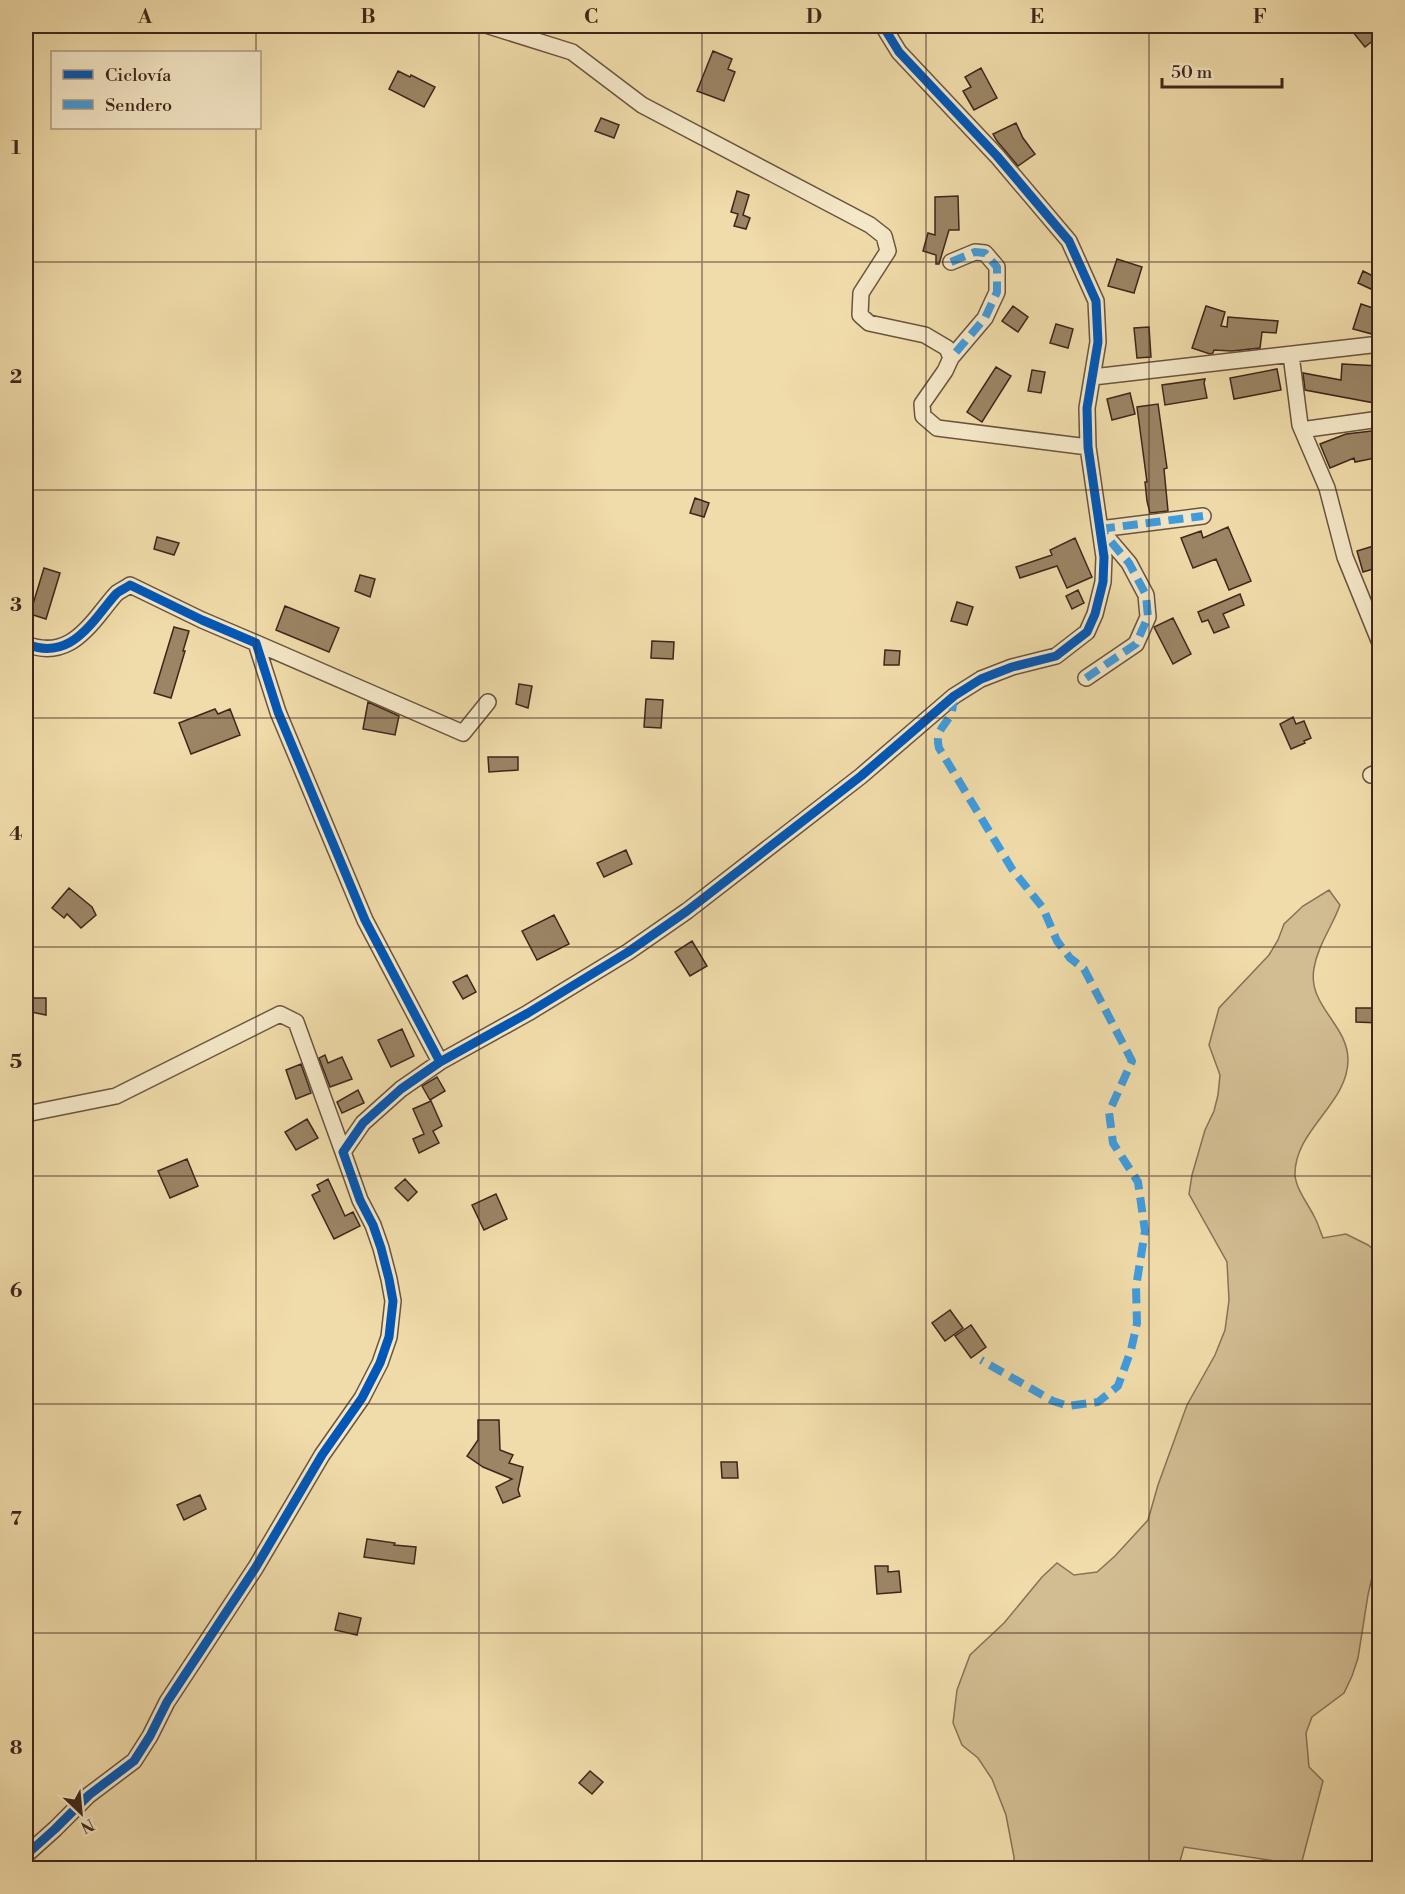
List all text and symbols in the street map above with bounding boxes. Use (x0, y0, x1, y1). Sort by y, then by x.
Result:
text: A (137, 5, 153, 30)
text: B (360, 5, 376, 30)
text: C (584, 5, 598, 30)
text: D (806, 5, 822, 30)
text: E (1030, 5, 1044, 30)
text: F (1253, 5, 1267, 30)
legend (51, 51, 261, 129)
scale bar (1162, 51, 1282, 89)
text: 50 m (1171, 61, 1213, 84)
text: Ciclovía (105, 64, 172, 87)
text: Sendero (105, 94, 172, 117)
text: 1 (11, 136, 21, 161)
text: 2 (10, 365, 22, 390)
text: 3 (10, 593, 22, 618)
text: 4 (9, 822, 23, 847)
text: 5 (10, 1050, 22, 1075)
text: 6 (10, 1279, 23, 1304)
text: 7 (10, 1507, 22, 1532)
text: 8 (10, 1736, 23, 1761)
north arrow (51, 1783, 111, 1843)
text: N (77, 1814, 97, 1837)

